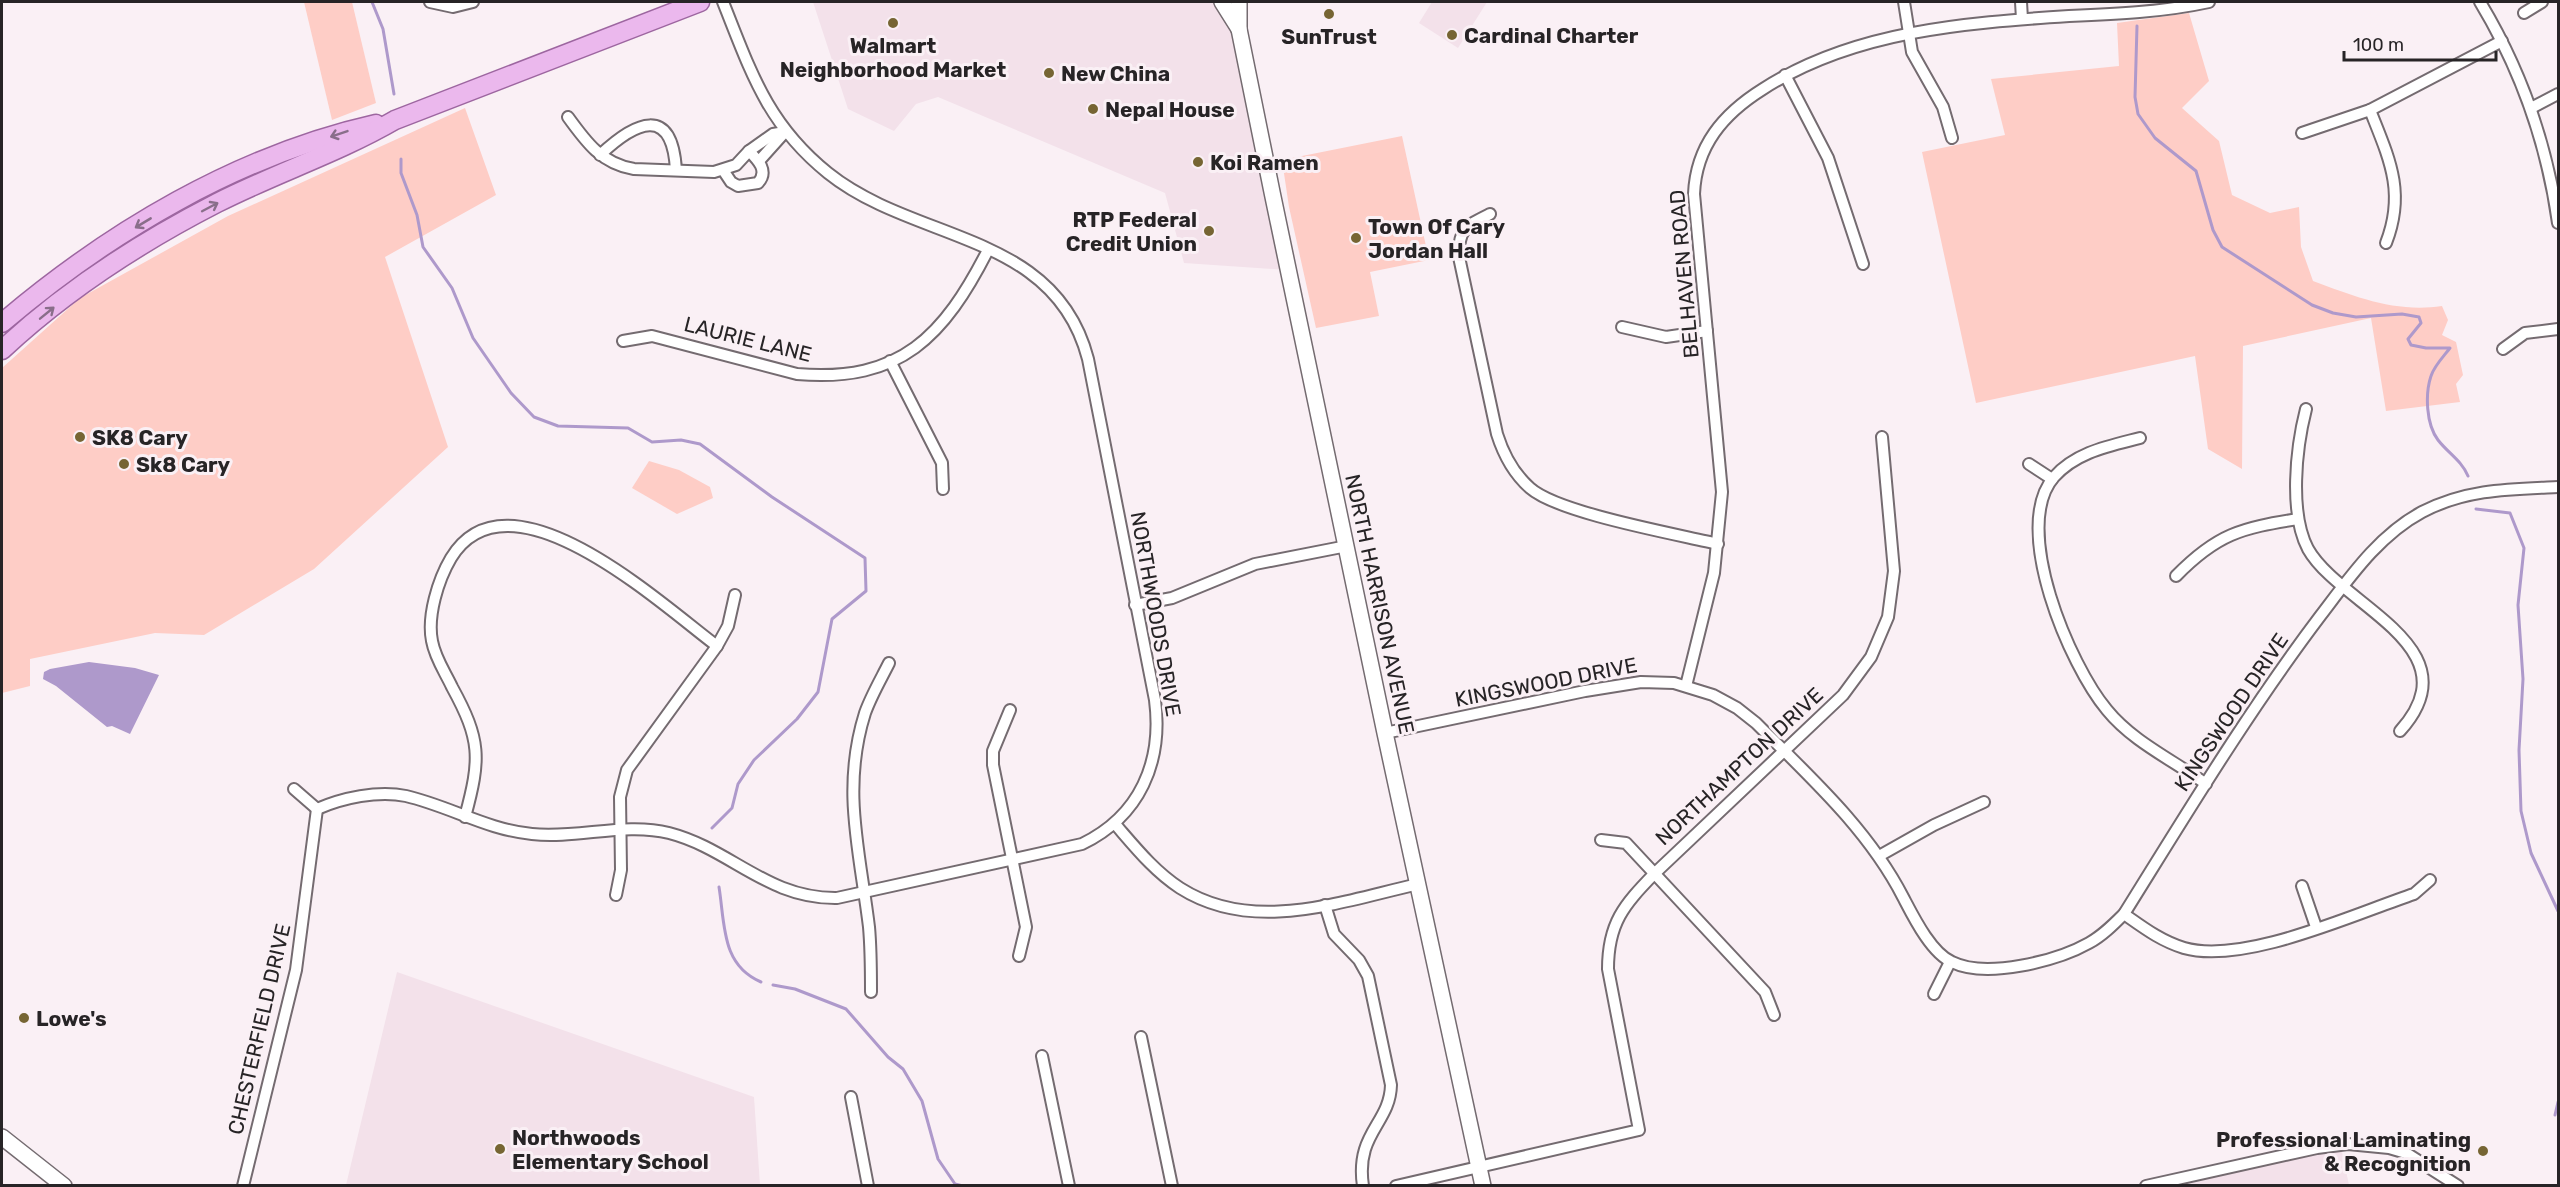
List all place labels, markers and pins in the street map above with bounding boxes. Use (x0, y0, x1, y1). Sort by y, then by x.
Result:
marker: SunTrust (1322, 7, 1336, 21)
marker: Walmart Neighborhood Market (886, 16, 900, 30)
place label: Cardinal Charter (1464, 23, 1639, 48)
place label: SunTrust (1281, 24, 1377, 49)
marker: Cardinal Charter (1445, 28, 1459, 42)
place label: Walmart Neighborhood Market (780, 33, 1006, 82)
place label: New China (1061, 61, 1170, 86)
marker: New China (1042, 66, 1056, 80)
place label: Nepal House (1105, 97, 1235, 122)
marker: Nepal House (1086, 102, 1100, 116)
place label: Koi Ramen (1210, 150, 1319, 175)
marker: Koi Ramen (1191, 155, 1205, 169)
place label: RTP Federal Credit Union (1066, 207, 1197, 256)
place label: Town Of Cary Jordan Hall (1368, 214, 1505, 263)
marker: RTP Federal Credit Union (1202, 224, 1216, 238)
marker: Town Of Cary Jordan Hall (1349, 231, 1363, 245)
place label: SK8 Cary (92, 425, 188, 450)
marker: SK8 Cary (73, 430, 87, 444)
place label: Sk8 Cary (136, 452, 231, 477)
marker: Sk8 Cary (117, 457, 131, 471)
place label: Lowe's (36, 1006, 107, 1031)
marker: Lowe's (17, 1011, 31, 1025)
place label: Northwoods Elementary School (512, 1125, 709, 1174)
place label: Professional Laminating & Recognition (2216, 1127, 2471, 1176)
marker: Northwoods Elementary School (493, 1142, 507, 1156)
marker: Professional Laminating & Recognition (2476, 1144, 2490, 1158)

